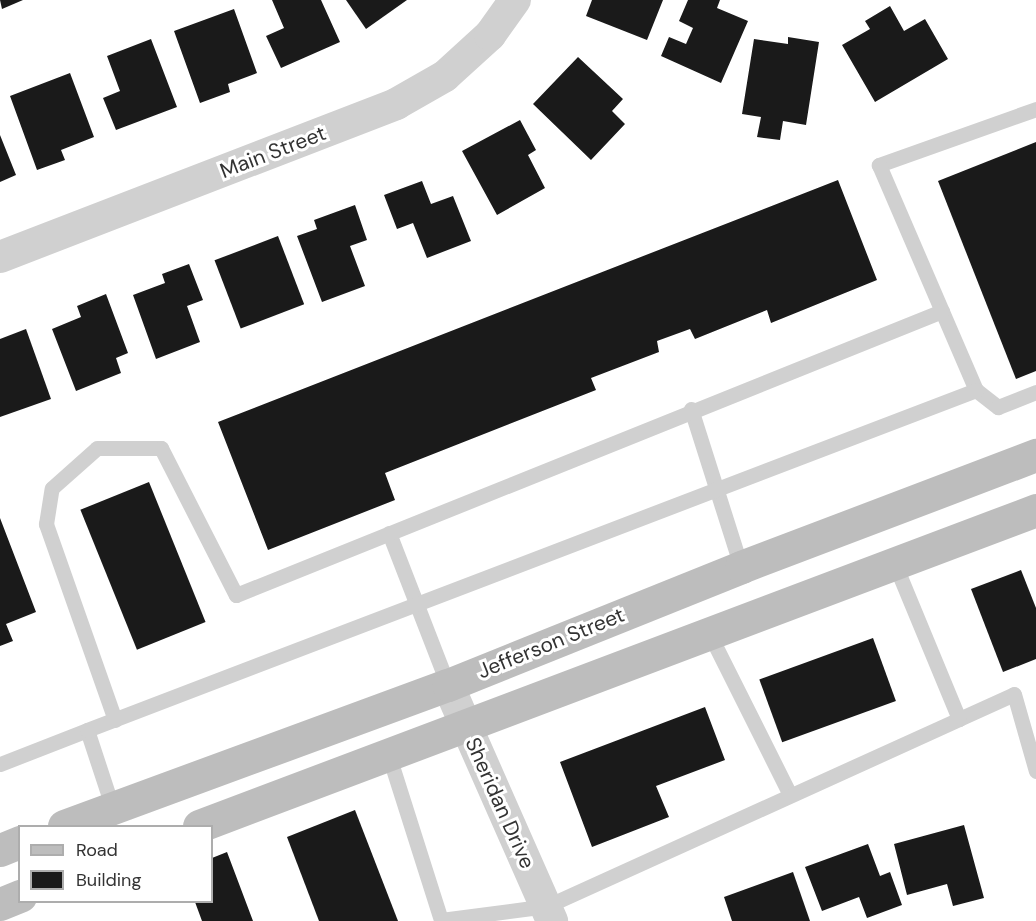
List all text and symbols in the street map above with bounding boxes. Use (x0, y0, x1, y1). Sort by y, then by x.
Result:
street label: Main Street (217, 120, 329, 184)
street label: Jefferson Street (474, 602, 628, 684)
street label: Sheridan Drive (460, 733, 540, 873)
legend (18, 825, 213, 903)
text: Road (76, 838, 118, 862)
text: Building (76, 868, 141, 892)

